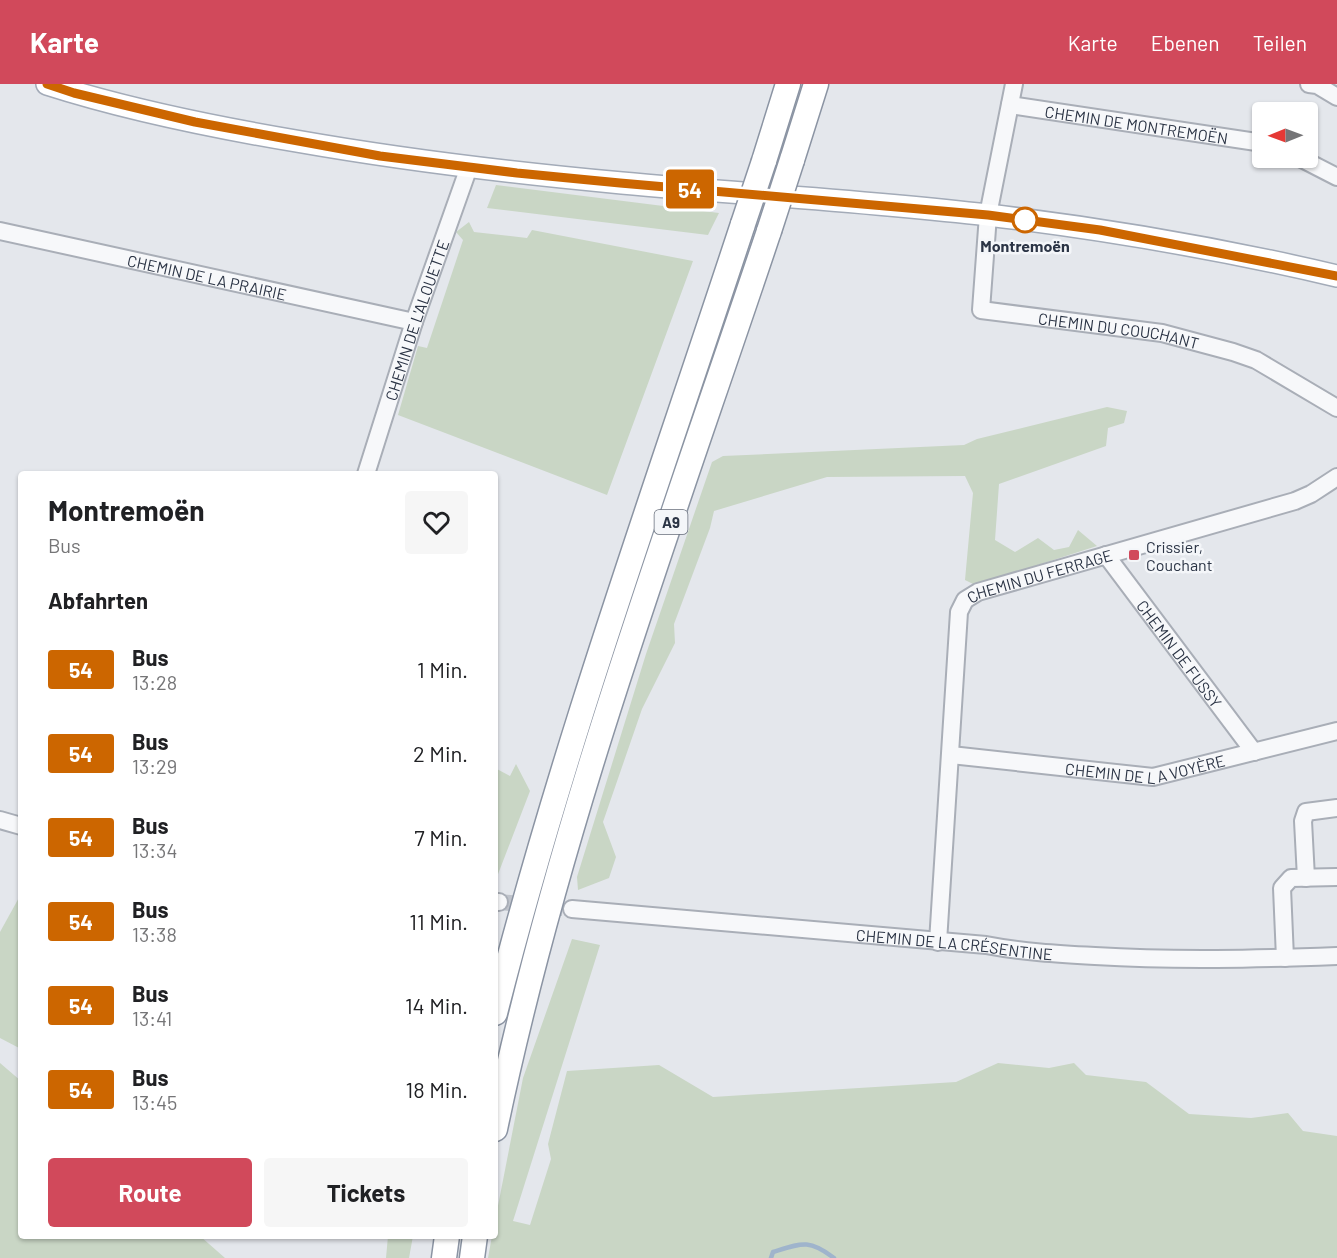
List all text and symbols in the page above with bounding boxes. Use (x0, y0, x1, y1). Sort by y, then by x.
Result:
text: Karte (30, 25, 99, 59)
text: Karte (1068, 30, 1118, 55)
text: Ebenen (1151, 30, 1220, 55)
text: Teilen (1253, 30, 1307, 55)
street label: CHEMIN DE MONTREMOËN (1044, 101, 1229, 147)
north arrow (1252, 102, 1318, 168)
map controls (1252, 102, 1318, 168)
line badge: 54 (663, 170, 717, 208)
text: 54 (678, 177, 702, 202)
marker: Montremoën (1012, 207, 1038, 233)
place label: Montremoën (980, 236, 1070, 255)
street label: CHEMIN DE L'ALOUETTE (380, 237, 452, 403)
street label: CHEMIN DE LA PRAIRIE (126, 250, 288, 303)
street label: CHEMIN DU COUCHANT (1037, 308, 1201, 352)
button: heart (405, 491, 468, 554)
text: Montremoën (48, 493, 205, 527)
road number: A9 (654, 510, 688, 534)
text: Bus (48, 533, 81, 557)
place label: Crissier, Couchant (1146, 537, 1213, 574)
street label: CHEMIN DU FERRAGE (963, 544, 1114, 606)
marker: Crissier, Couchant (1127, 548, 1141, 562)
text: Abfahrten (48, 587, 148, 613)
street label: CHEMIN DE FUSSY (1133, 596, 1226, 711)
text: Bus (132, 644, 169, 670)
text: 1 Min. (417, 656, 468, 682)
text: 54 (69, 657, 93, 682)
text: 13:28 (132, 670, 177, 694)
text: Bus (132, 728, 169, 754)
text: 2 Min. (413, 740, 468, 766)
text: 54 (69, 741, 93, 766)
street label: CHEMIN DE LA VOYÈRE (1064, 750, 1227, 787)
text: 13:29 (132, 754, 177, 778)
text: Bus (132, 812, 169, 838)
text: 7 Min. (414, 824, 468, 850)
text: 54 (69, 825, 93, 850)
text: 13:34 (132, 838, 177, 862)
text: Bus (132, 896, 169, 922)
text: 11 Min. (409, 908, 468, 934)
text: 54 (69, 909, 93, 934)
text: 13:38 (132, 922, 177, 946)
street label: CHEMIN DE LA CRÉSENTINE (855, 924, 1053, 963)
text: Bus (132, 980, 169, 1006)
text: 14 Min. (405, 992, 468, 1018)
text: 54 (69, 993, 93, 1018)
text: 13:41 (132, 1006, 172, 1030)
text: Bus (132, 1064, 169, 1090)
text: 18 Min. (406, 1076, 468, 1102)
text: 54 (69, 1077, 93, 1102)
text: 13:45 (132, 1090, 177, 1114)
button: Route (48, 1158, 252, 1227)
button: Tickets (264, 1158, 468, 1227)

